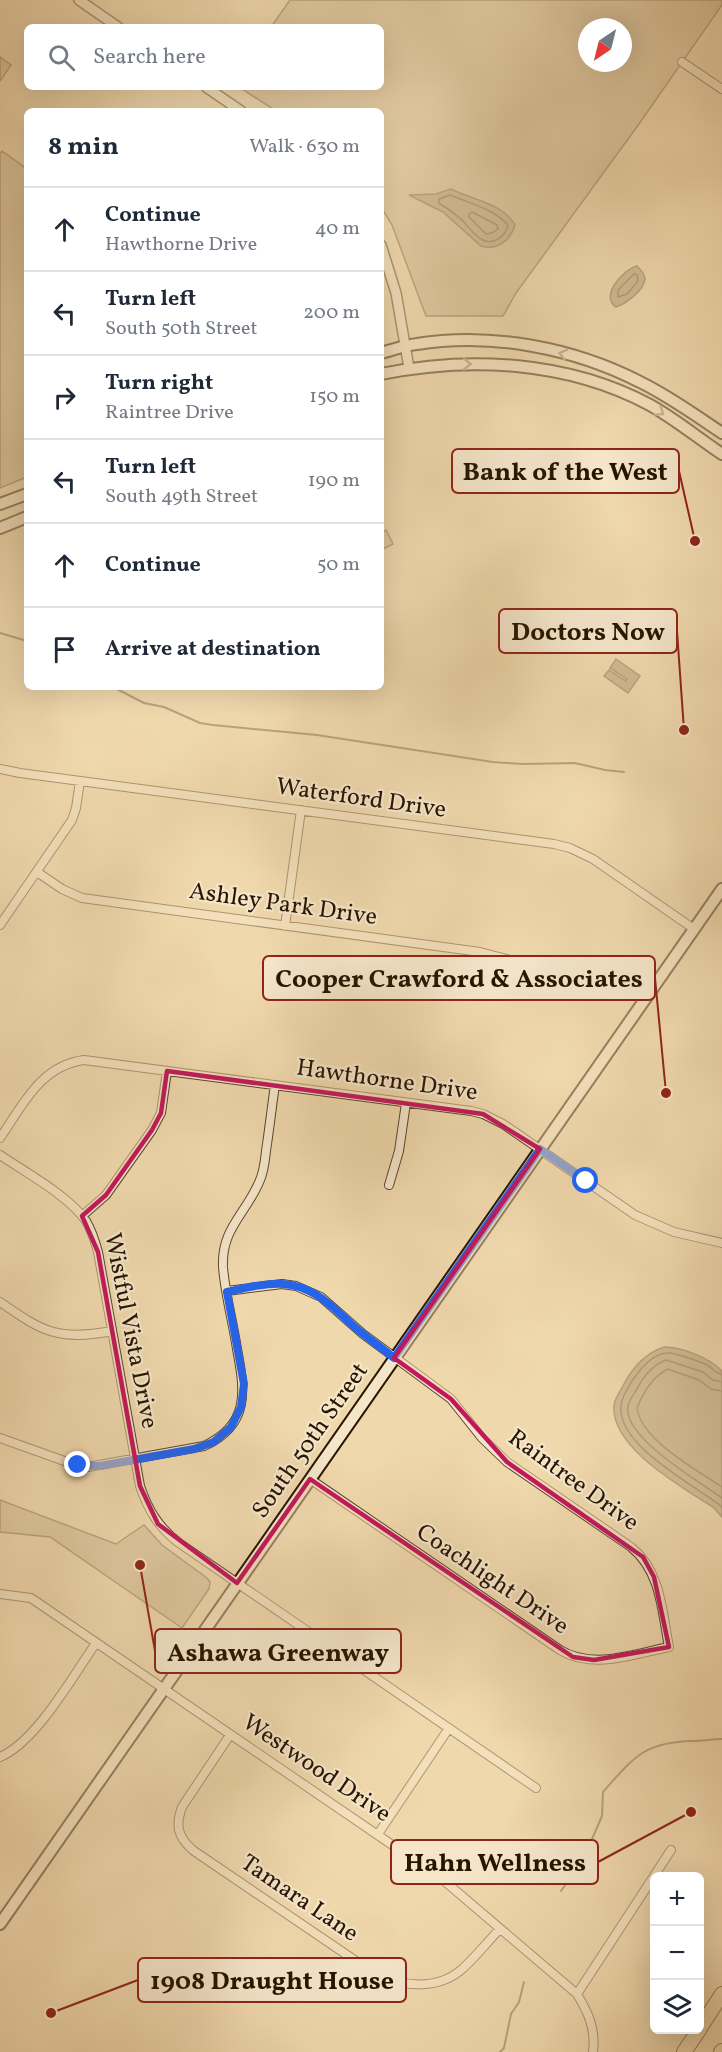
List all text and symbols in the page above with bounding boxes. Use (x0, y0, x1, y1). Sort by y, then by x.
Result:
north arrow (578, 18, 632, 72)
search box (24, 24, 384, 90)
icon: search (45, 41, 78, 74)
text: Search here (93, 42, 206, 73)
text: 8 min (48, 129, 119, 165)
text: Walk · 630 m (249, 133, 360, 161)
text: Continue (105, 200, 201, 231)
icon: ahead (48, 213, 81, 246)
text: 40 m (315, 215, 360, 243)
text: Hawthorne Drive (105, 231, 257, 259)
text: Turn left (105, 284, 196, 315)
icon: left (48, 297, 81, 330)
text: 200 m (303, 299, 360, 327)
text: South 50th Street (105, 315, 258, 343)
one-way arrow (558, 348, 568, 361)
one-way arrow (463, 357, 472, 370)
text: Turn right (105, 368, 213, 399)
icon: right (48, 381, 81, 414)
text: 150 m (309, 383, 360, 411)
text: Raintree Drive (105, 399, 234, 427)
one-way arrow (654, 405, 665, 416)
callout: Bank of the West (452, 449, 679, 493)
text: Turn left (105, 452, 196, 483)
text: Bank of the West (463, 455, 668, 491)
icon: left (48, 465, 81, 498)
text: 190 m (308, 467, 360, 495)
text: South 49th Street (105, 483, 258, 511)
icon: ahead (48, 549, 81, 582)
text: Continue (105, 550, 201, 581)
text: 50 m (317, 551, 360, 579)
callout: Doctors Now (499, 609, 677, 653)
text: Doctors Now (511, 615, 665, 651)
icon: arrive (48, 633, 81, 666)
text: Arrive at destination (105, 634, 321, 665)
street label: Waterford Drive (274, 770, 448, 828)
street label: Ashley Park Drive (187, 875, 379, 935)
callout: Cooper Crawford & Associates (263, 956, 655, 1000)
text: Cooper Crawford & Associates (275, 962, 643, 998)
street label: Hawthorne Drive (294, 1051, 480, 1111)
route start (572, 1167, 598, 1193)
street label: Wistful Vista Drive (94, 1230, 166, 1432)
street label: South 50th Street (245, 1356, 377, 1526)
street label: Raintree Drive (500, 1422, 646, 1540)
route end (64, 1451, 90, 1477)
street label: Coachlight Drive (409, 1516, 575, 1644)
callout: Ashawa Greenway (155, 1629, 401, 1673)
text: Ashawa Greenway (167, 1636, 389, 1672)
street label: Westwood Drive (235, 1707, 397, 1831)
callout: Hahn Wellness (391, 1840, 598, 1884)
text: Hahn Wellness (404, 1846, 586, 1882)
street label: Tamara Lane (233, 1847, 365, 1951)
map controls (650, 1872, 704, 2034)
button: + (650, 1872, 704, 1926)
button: − (650, 1926, 704, 1980)
callout: 1908 Draught House (138, 1958, 406, 2002)
text: 1908 Draught House (150, 1964, 394, 2000)
button: layers (650, 1980, 704, 2034)

